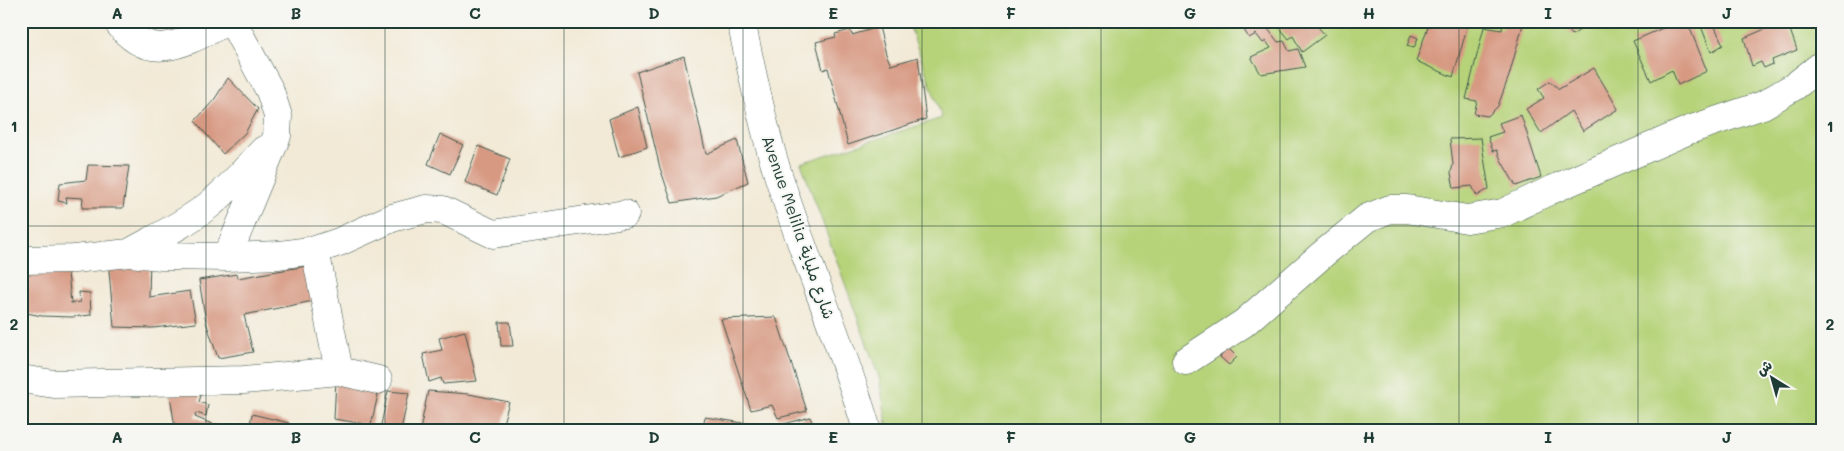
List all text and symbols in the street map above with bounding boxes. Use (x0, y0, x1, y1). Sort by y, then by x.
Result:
text: A (111, 2, 123, 23)
text: B (291, 2, 301, 23)
text: C (469, 2, 481, 23)
text: D (648, 2, 660, 23)
text: E (828, 2, 838, 23)
text: F (1006, 2, 1016, 23)
text: G (1184, 2, 1196, 23)
text: H (1363, 2, 1375, 23)
text: I (1544, 2, 1552, 23)
text: J (1722, 2, 1732, 23)
text: 1 (10, 115, 18, 136)
text: 1 (1826, 115, 1834, 136)
street label: Avenue Melilia شارع ملياية (756, 133, 840, 322)
text: 2 (10, 313, 19, 334)
text: 2 (1826, 313, 1835, 334)
north arrow (1746, 354, 1796, 404)
text: ش (1752, 355, 1776, 379)
text: A (111, 426, 123, 447)
text: B (291, 426, 301, 447)
text: C (469, 426, 481, 447)
text: D (648, 426, 660, 447)
text: E (828, 426, 838, 447)
text: F (1006, 426, 1016, 447)
text: G (1184, 426, 1196, 447)
text: H (1363, 426, 1375, 447)
text: I (1544, 426, 1552, 447)
text: J (1722, 426, 1732, 447)

